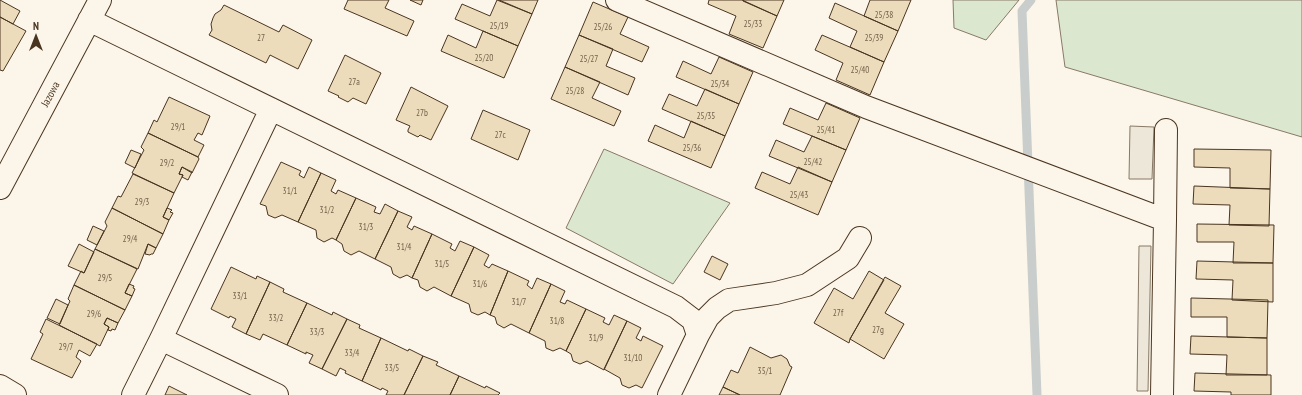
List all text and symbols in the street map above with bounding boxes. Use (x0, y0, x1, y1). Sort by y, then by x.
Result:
house number: 25/38 (875, 9, 893, 20)
north arrow (16, 16, 56, 56)
house number: 25/33 (744, 18, 762, 29)
text: N (33, 19, 39, 33)
house number: 25/19 (490, 20, 508, 31)
house number: 25/26 (594, 21, 612, 32)
house number: 27 (257, 32, 265, 43)
house number: 25/39 (865, 32, 883, 43)
house number: 25/20 (475, 52, 493, 63)
house number: 25/27 (580, 53, 598, 64)
house number: 25/40 (851, 64, 869, 75)
house number: 27a (348, 76, 360, 87)
house number: 25/34 (711, 78, 729, 89)
street label: Jazowa (37, 79, 62, 110)
house number: 25/28 (566, 85, 584, 96)
house number: 27b (416, 107, 428, 118)
house number: 25/35 (697, 110, 715, 121)
house number: 29/1 (171, 121, 185, 132)
house number: 25/41 (817, 124, 835, 135)
house number: 27c (494, 129, 506, 140)
house number: 25/36 (683, 142, 701, 153)
house number: 25/42 (804, 156, 822, 167)
house number: 29/2 (160, 157, 174, 168)
house number: 31/1 (283, 185, 297, 196)
house number: 25/43 (790, 189, 808, 200)
house number: 29/3 (135, 196, 149, 207)
house number: 31/2 (320, 204, 334, 215)
house number: 31/3 (359, 221, 373, 232)
house number: 29/4 (123, 233, 137, 244)
house number: 31/4 (397, 241, 411, 252)
house number: 31/5 (435, 258, 449, 269)
house number: 29/5 (98, 272, 112, 283)
house number: 31/6 (473, 278, 487, 289)
house number: 33/1 (233, 290, 247, 301)
house number: 31/7 (512, 296, 526, 307)
house number: 27f (833, 307, 844, 318)
house number: 29/6 (87, 308, 101, 319)
house number: 33/2 (269, 312, 283, 323)
house number: 31/8 (550, 315, 564, 326)
house number: 27g (872, 324, 884, 335)
house number: 33/3 (310, 326, 324, 337)
house number: 31/9 (589, 332, 603, 343)
house number: 29/7 (59, 341, 73, 352)
house number: 33/4 (345, 347, 359, 358)
house number: 31/10 (624, 352, 642, 363)
house number: 33/5 (385, 362, 399, 373)
house number: 35/1 (758, 365, 772, 376)

